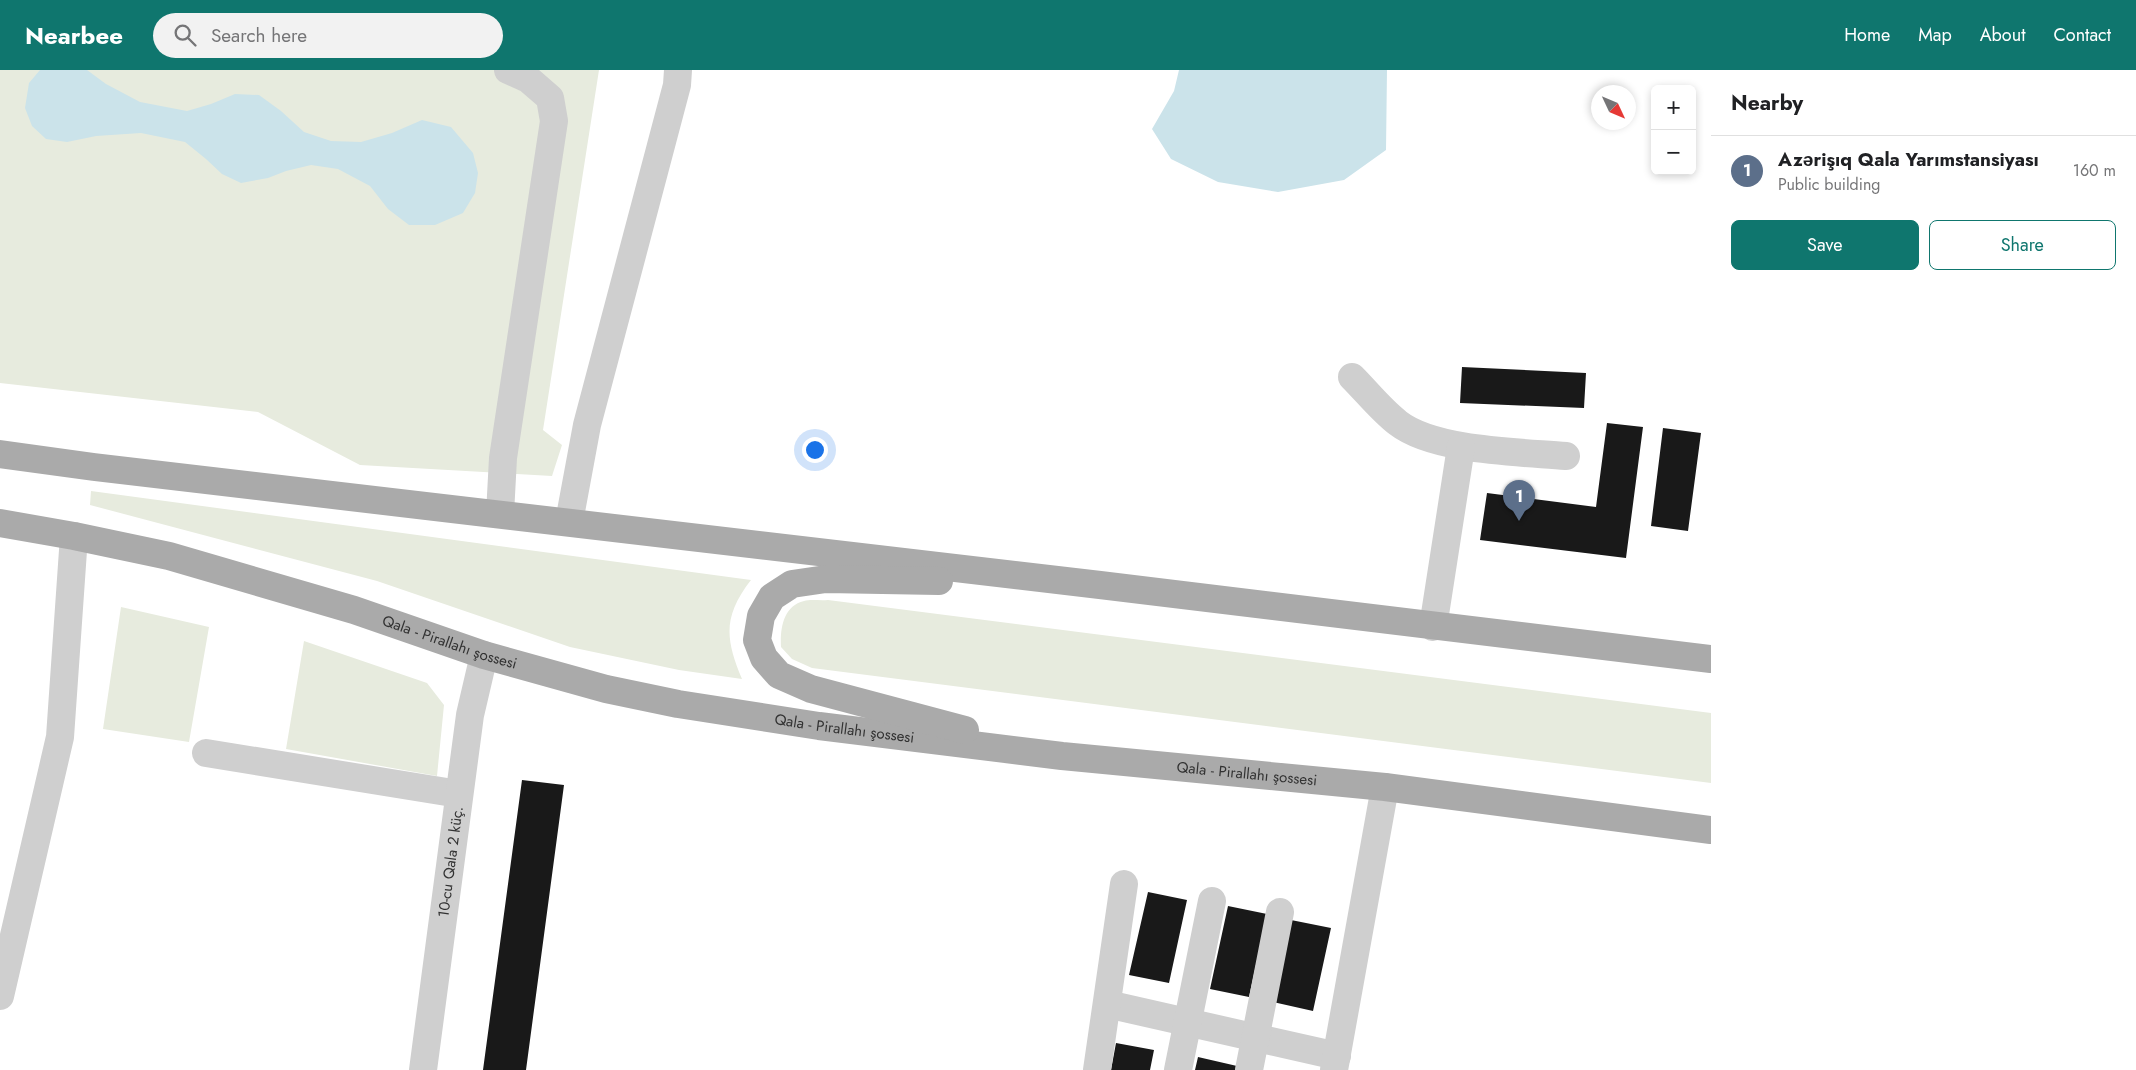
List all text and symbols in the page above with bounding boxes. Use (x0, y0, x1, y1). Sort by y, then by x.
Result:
search box (153, 13, 503, 58)
text: Nearbee (25, 18, 123, 53)
icon: search (171, 21, 199, 49)
text: Search here (211, 22, 307, 49)
text: Home (1844, 22, 1890, 48)
text: Map (1918, 22, 1952, 48)
text: About (1980, 22, 2025, 48)
text: Contact (2053, 22, 2111, 48)
north arrow (1591, 85, 1636, 130)
map controls (1651, 85, 1696, 175)
button: + (1651, 85, 1696, 130)
text: Nearby (1731, 88, 1803, 118)
button: − (1651, 130, 1696, 175)
text: Azərişıq Qala Yarımstansiyası (1778, 146, 2039, 173)
text: 1 (1743, 159, 1751, 182)
text: 160 m (2073, 159, 2116, 182)
text: Public building (1778, 173, 1880, 196)
button: Save (1731, 220, 1919, 270)
button: Share (1929, 220, 2116, 270)
your location (802, 437, 828, 463)
pin: 1 (1503, 480, 1535, 521)
street label: Qala - Pirallahı şossesi (379, 610, 520, 675)
street label: Qala - Pirallahı şossesi (773, 708, 916, 749)
street label: Qala - Pirallahı şossesi (1176, 756, 1318, 791)
street label: 10-cu Qala 2 küç. (432, 805, 469, 919)

